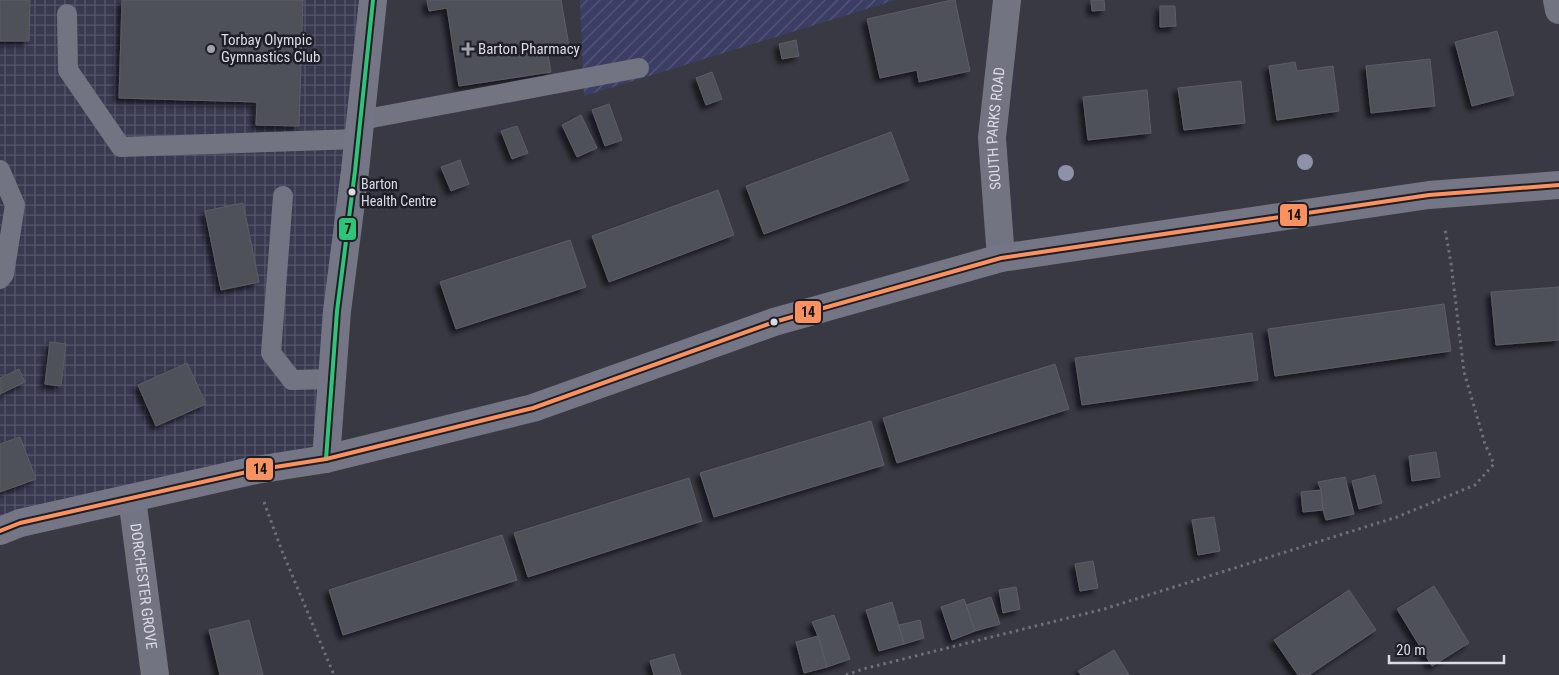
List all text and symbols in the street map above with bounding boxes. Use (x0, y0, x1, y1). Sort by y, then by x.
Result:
place label: Torbay Olympic Gymnastics Club (221, 31, 320, 66)
place label: Barton Pharmacy (478, 40, 580, 58)
marker: Torbay Olympic Gymnastics Club (205, 43, 217, 55)
marker: Barton Pharmacy (462, 43, 474, 55)
street label: SOUTH PARKS ROAD (983, 66, 1009, 190)
place label: Barton Health Centre (361, 176, 437, 209)
marker: Barton Health Centre (347, 187, 357, 197)
line badge: 14 (1279, 203, 1308, 227)
text: 14 (1287, 207, 1301, 223)
line badge: 7 (338, 217, 357, 241)
text: 7 (344, 221, 352, 237)
line badge: 14 (794, 300, 822, 324)
text: 14 (801, 304, 815, 320)
unlabelled marker (769, 317, 779, 327)
line badge: 14 (245, 457, 274, 481)
text: 14 (253, 461, 267, 477)
street label: DORCHESTER GROVE (126, 522, 161, 650)
scale bar (1389, 632, 1504, 664)
text: 20 m (1396, 641, 1426, 659)

